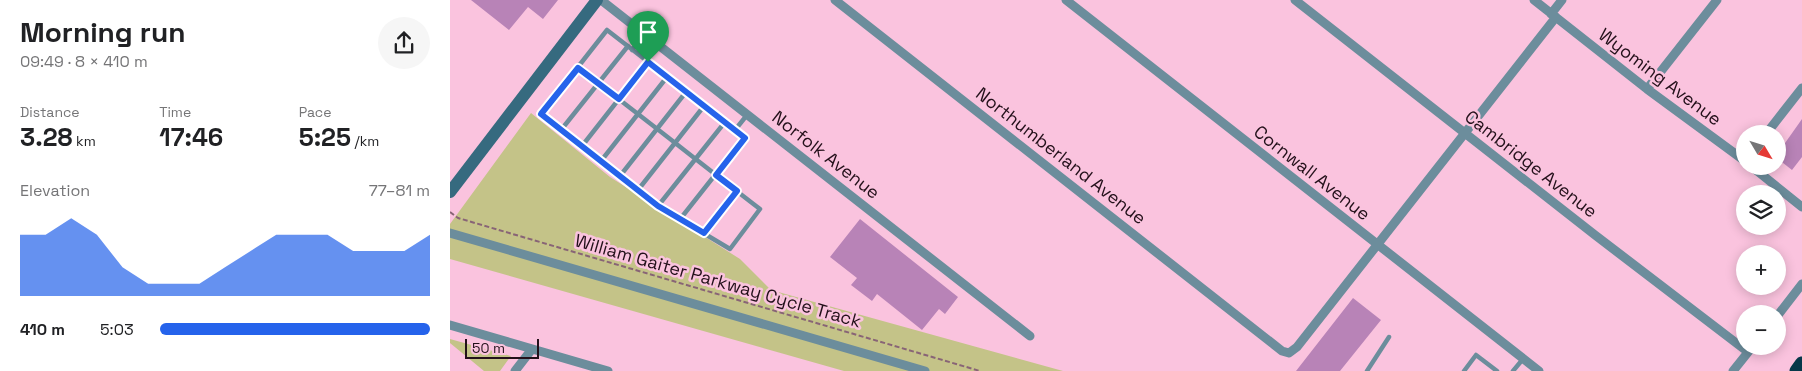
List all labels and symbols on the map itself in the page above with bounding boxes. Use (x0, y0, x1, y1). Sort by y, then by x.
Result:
pin (627, 11, 669, 62)
street label: Wyoming Avenue (1594, 23, 1726, 130)
street label: Northumberland Avenue (972, 82, 1151, 229)
street label: Norfolk Avenue (768, 105, 885, 204)
street label: Cambridge Avenue (1460, 105, 1602, 223)
street label: Cornwall Avenue (1249, 120, 1375, 225)
north arrow (1736, 125, 1786, 175)
street label: William Gaiter Parkway Cycle Track (572, 229, 864, 333)
scale bar (465, 336, 539, 359)

